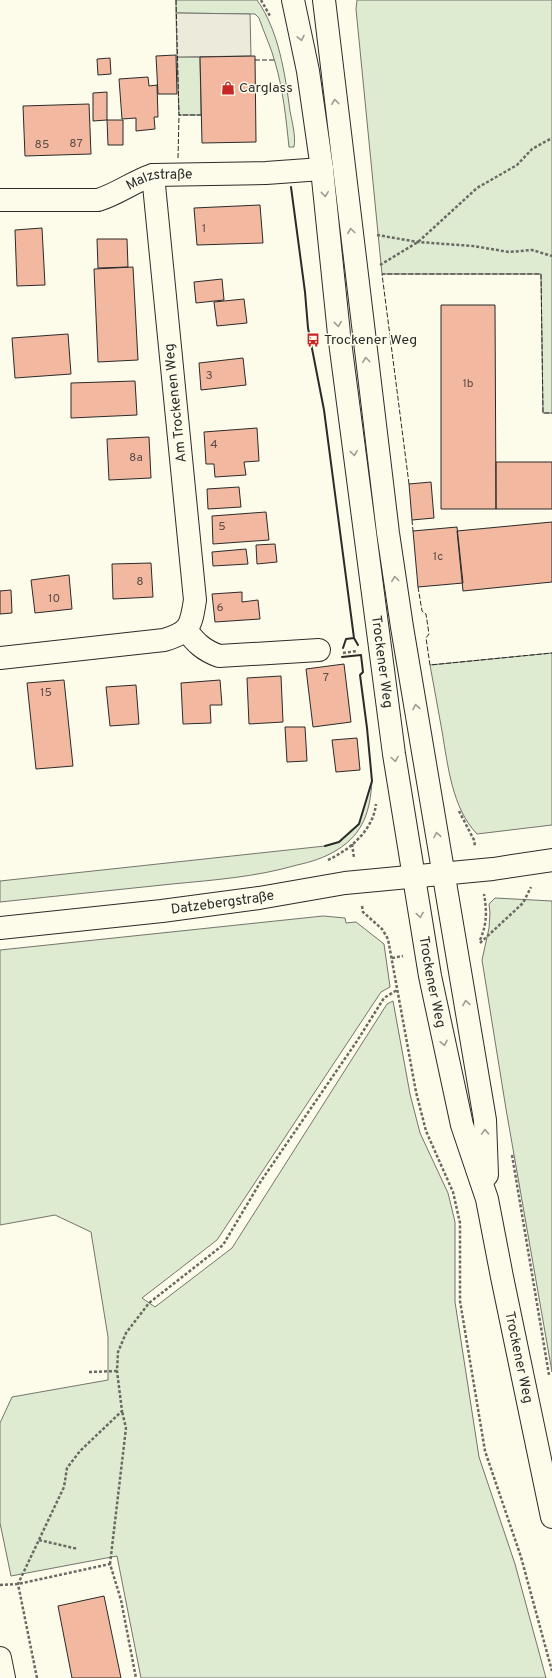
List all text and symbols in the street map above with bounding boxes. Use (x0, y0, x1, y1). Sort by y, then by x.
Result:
one-way arrow (297, 35, 305, 41)
shop icon: Carglass (220, 80, 236, 96)
place label: Carglass (239, 80, 293, 97)
one-way arrow (331, 99, 340, 105)
house number: 87 (69, 136, 83, 152)
house number: 85 (35, 137, 49, 153)
street label: Malzstraße (123, 166, 193, 194)
one-way arrow (320, 191, 329, 197)
house number: 1 (202, 221, 206, 237)
one-way arrow (347, 228, 356, 234)
one-way arrow (333, 321, 342, 327)
bus stop icon: Trockener Weg (305, 332, 321, 348)
place label: Trockener Weg (324, 332, 417, 349)
street label: Am Trockenen Weg (161, 343, 191, 463)
one-way arrow (362, 357, 371, 364)
house number: 3 (205, 368, 213, 384)
house number: 1b (462, 376, 474, 392)
house number: 4 (210, 437, 218, 453)
one-way arrow (350, 449, 359, 456)
house number: 8a (129, 450, 143, 466)
house number: 5 (218, 519, 226, 535)
house number: 1c (433, 549, 443, 565)
house number: 8 (136, 574, 144, 590)
one-way arrow (391, 576, 400, 582)
house number: 10 (48, 591, 60, 607)
house number: 6 (216, 600, 224, 616)
street label: Trockener Weg (367, 614, 396, 709)
house number: 7 (323, 670, 329, 686)
house number: 15 (40, 685, 52, 701)
one-way arrow (412, 704, 421, 710)
one-way arrow (390, 756, 399, 762)
one-way arrow (434, 832, 442, 838)
street label: Datzebergstraße (170, 887, 275, 918)
one-way arrow (415, 912, 424, 918)
street label: Trockener Weg (415, 935, 449, 1029)
one-way arrow (462, 1000, 470, 1007)
one-way arrow (440, 1040, 448, 1046)
one-way arrow (481, 1129, 489, 1135)
street label: Trockener Weg (501, 1310, 537, 1405)

